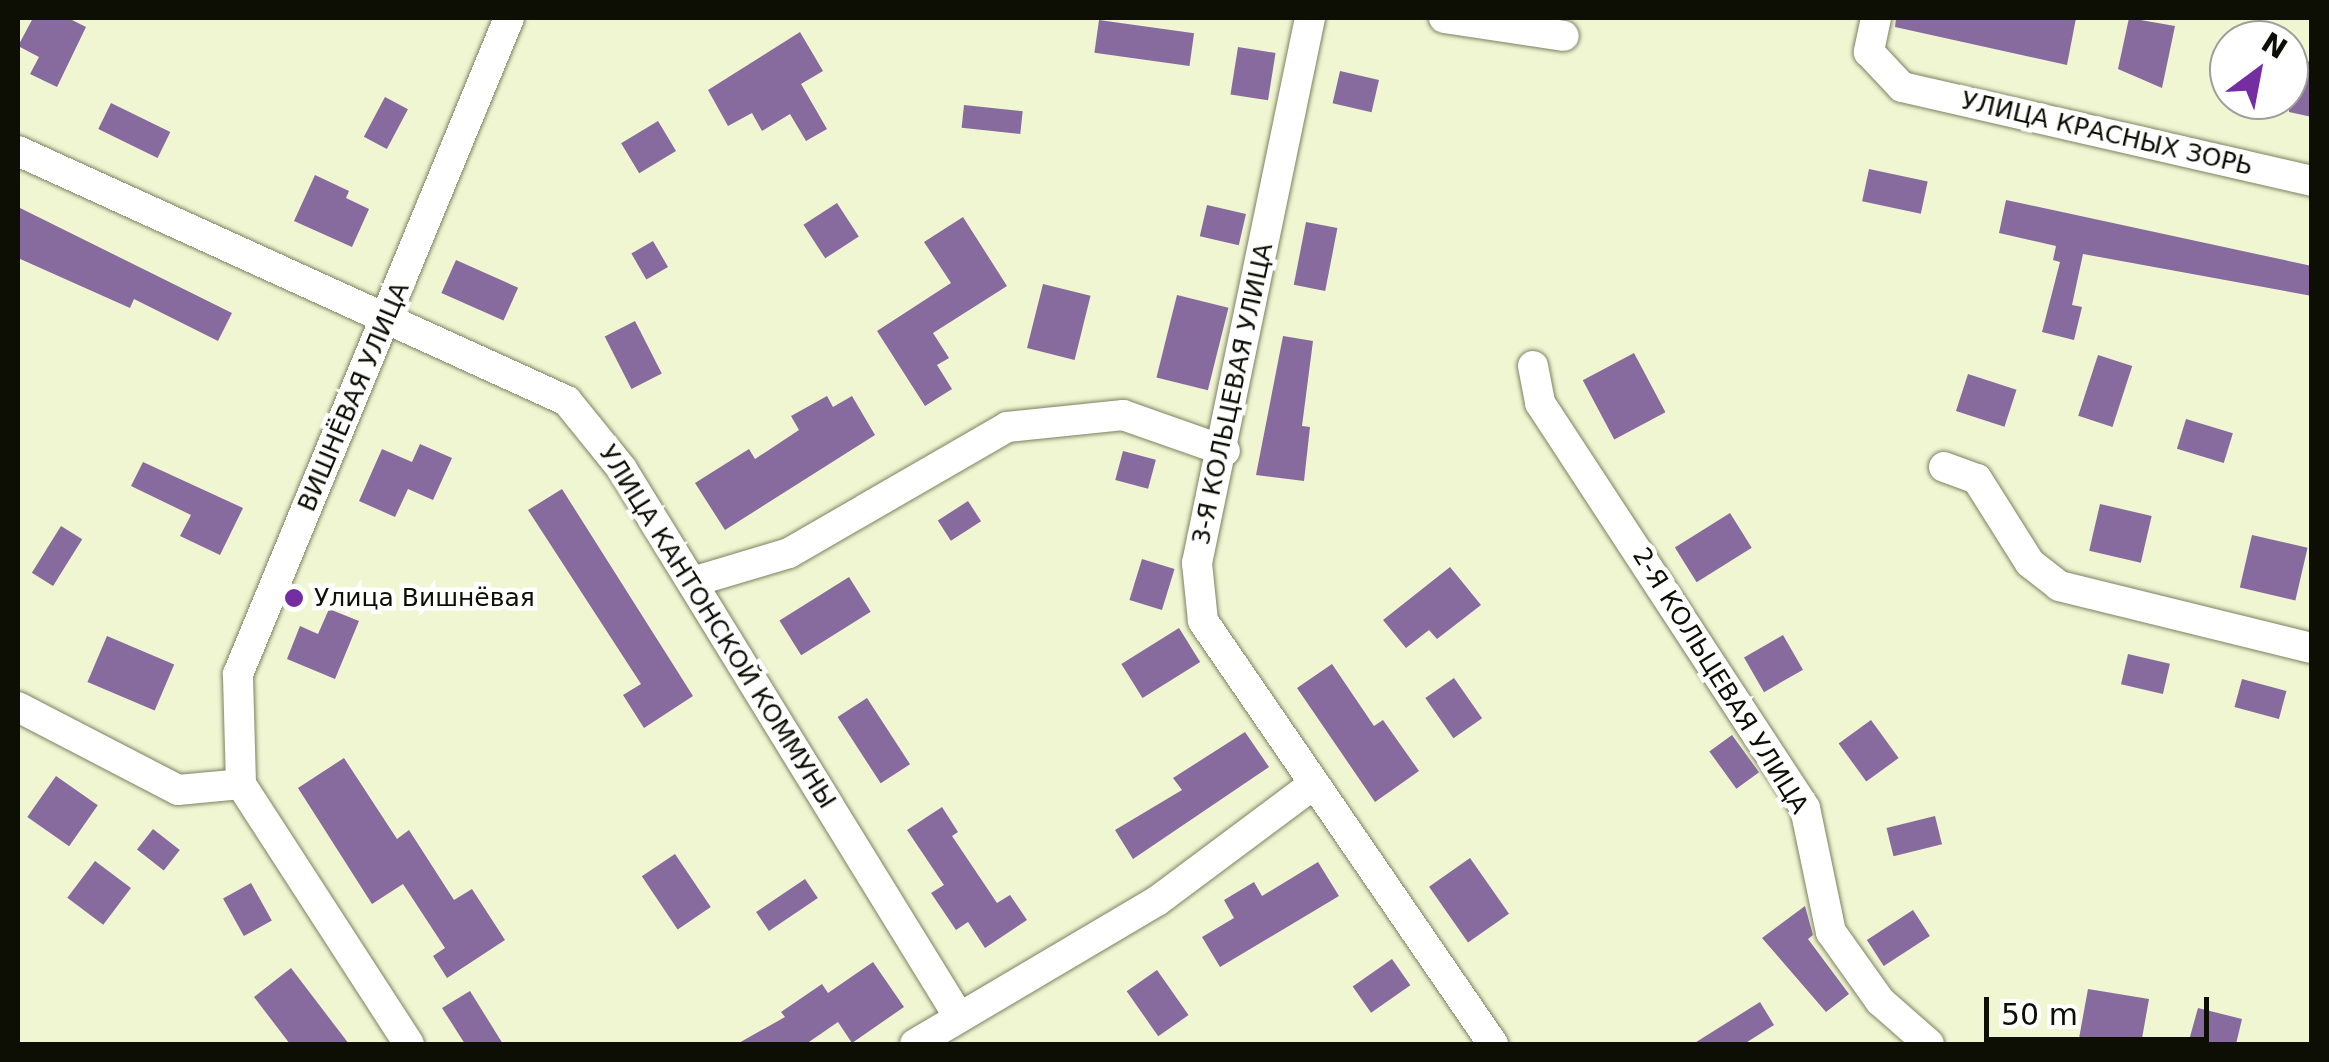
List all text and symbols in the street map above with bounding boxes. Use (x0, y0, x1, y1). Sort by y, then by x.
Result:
north arrow (2209, 20, 2309, 120)
text: N (2255, 26, 2293, 66)
street label: УЛИЦА КРАСНЫХ ЗОРЬ (1958, 86, 2256, 182)
street label: 3-Я КОЛЬЦЕВАЯ УЛИЦА (1186, 240, 1280, 548)
street label: ВИШНЁВАЯ УЛИЦА (292, 278, 416, 516)
street label: УЛИЦА КАНТОНСКОЙ КОММУНЫ (592, 440, 842, 814)
street label: 2-Я КОЛЬЦЕВАЯ УЛИЦА (1626, 543, 1814, 819)
place label: Улица Вишнёвая (314, 583, 535, 613)
marker: Улица Вишнёвая (283, 587, 305, 609)
scale bar (1989, 977, 2214, 1039)
text: 50 m (2001, 997, 2078, 1032)

